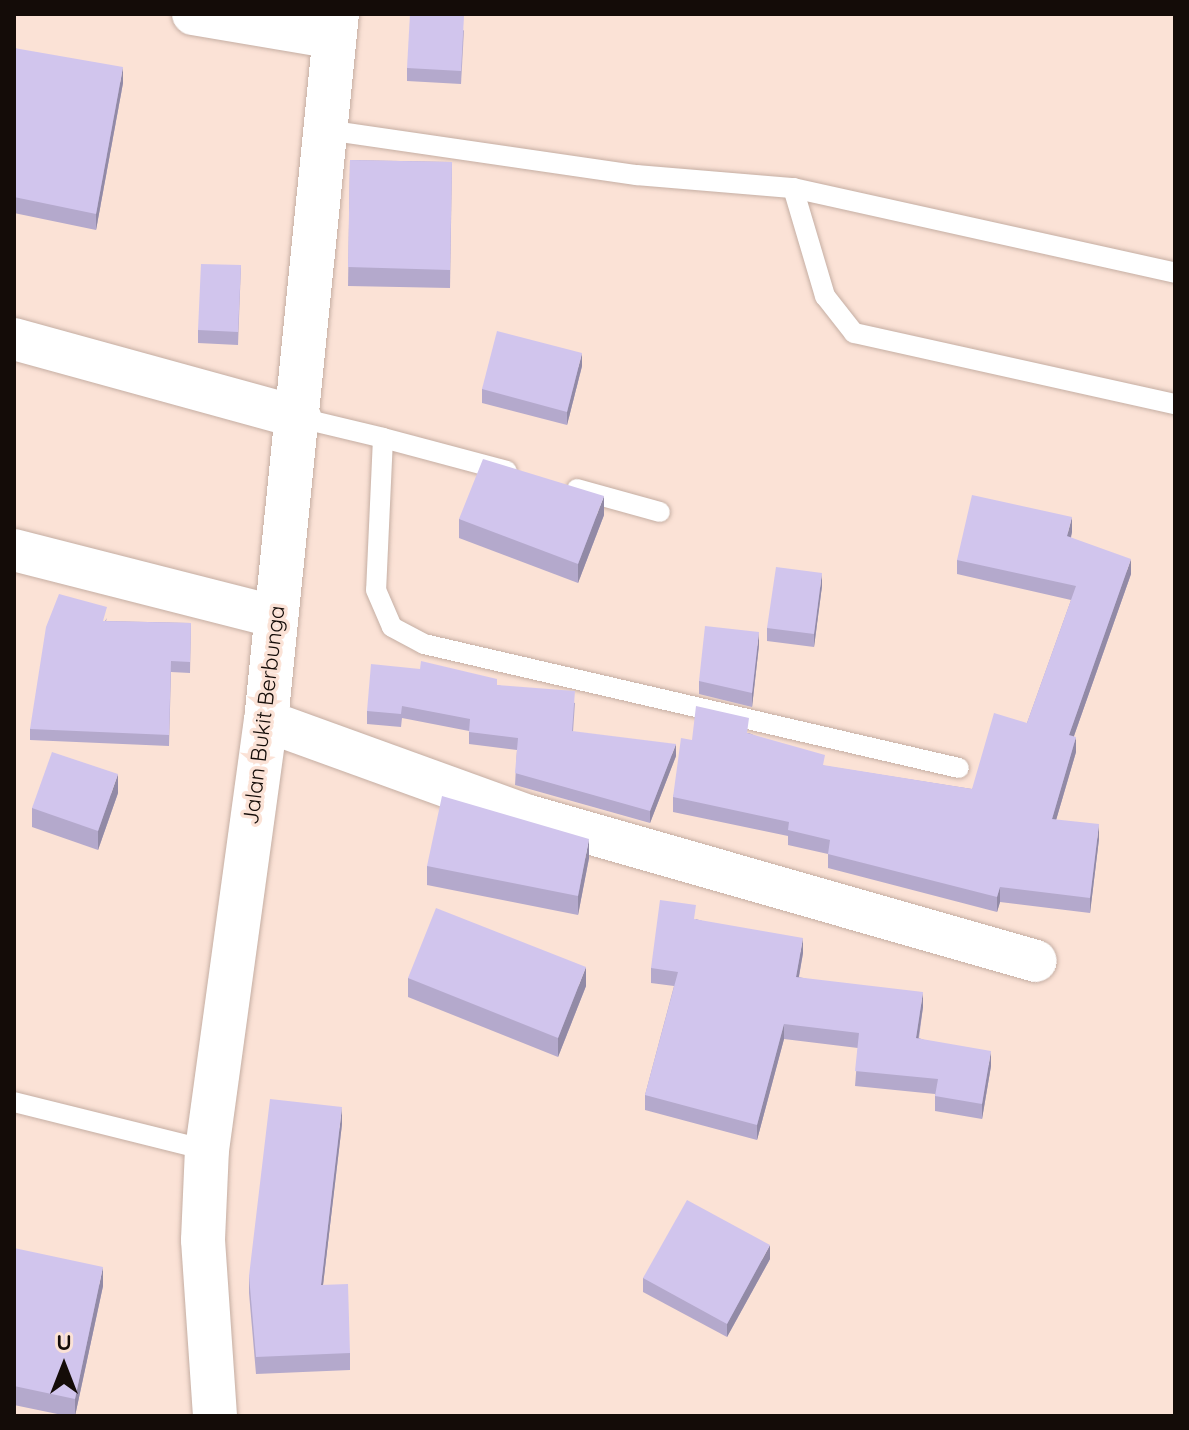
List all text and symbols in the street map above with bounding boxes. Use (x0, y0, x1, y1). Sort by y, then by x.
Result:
street label: Jalan Bukit Berbunga (237, 604, 291, 826)
north arrow (24, 1326, 104, 1406)
text: U (56, 1328, 72, 1356)

